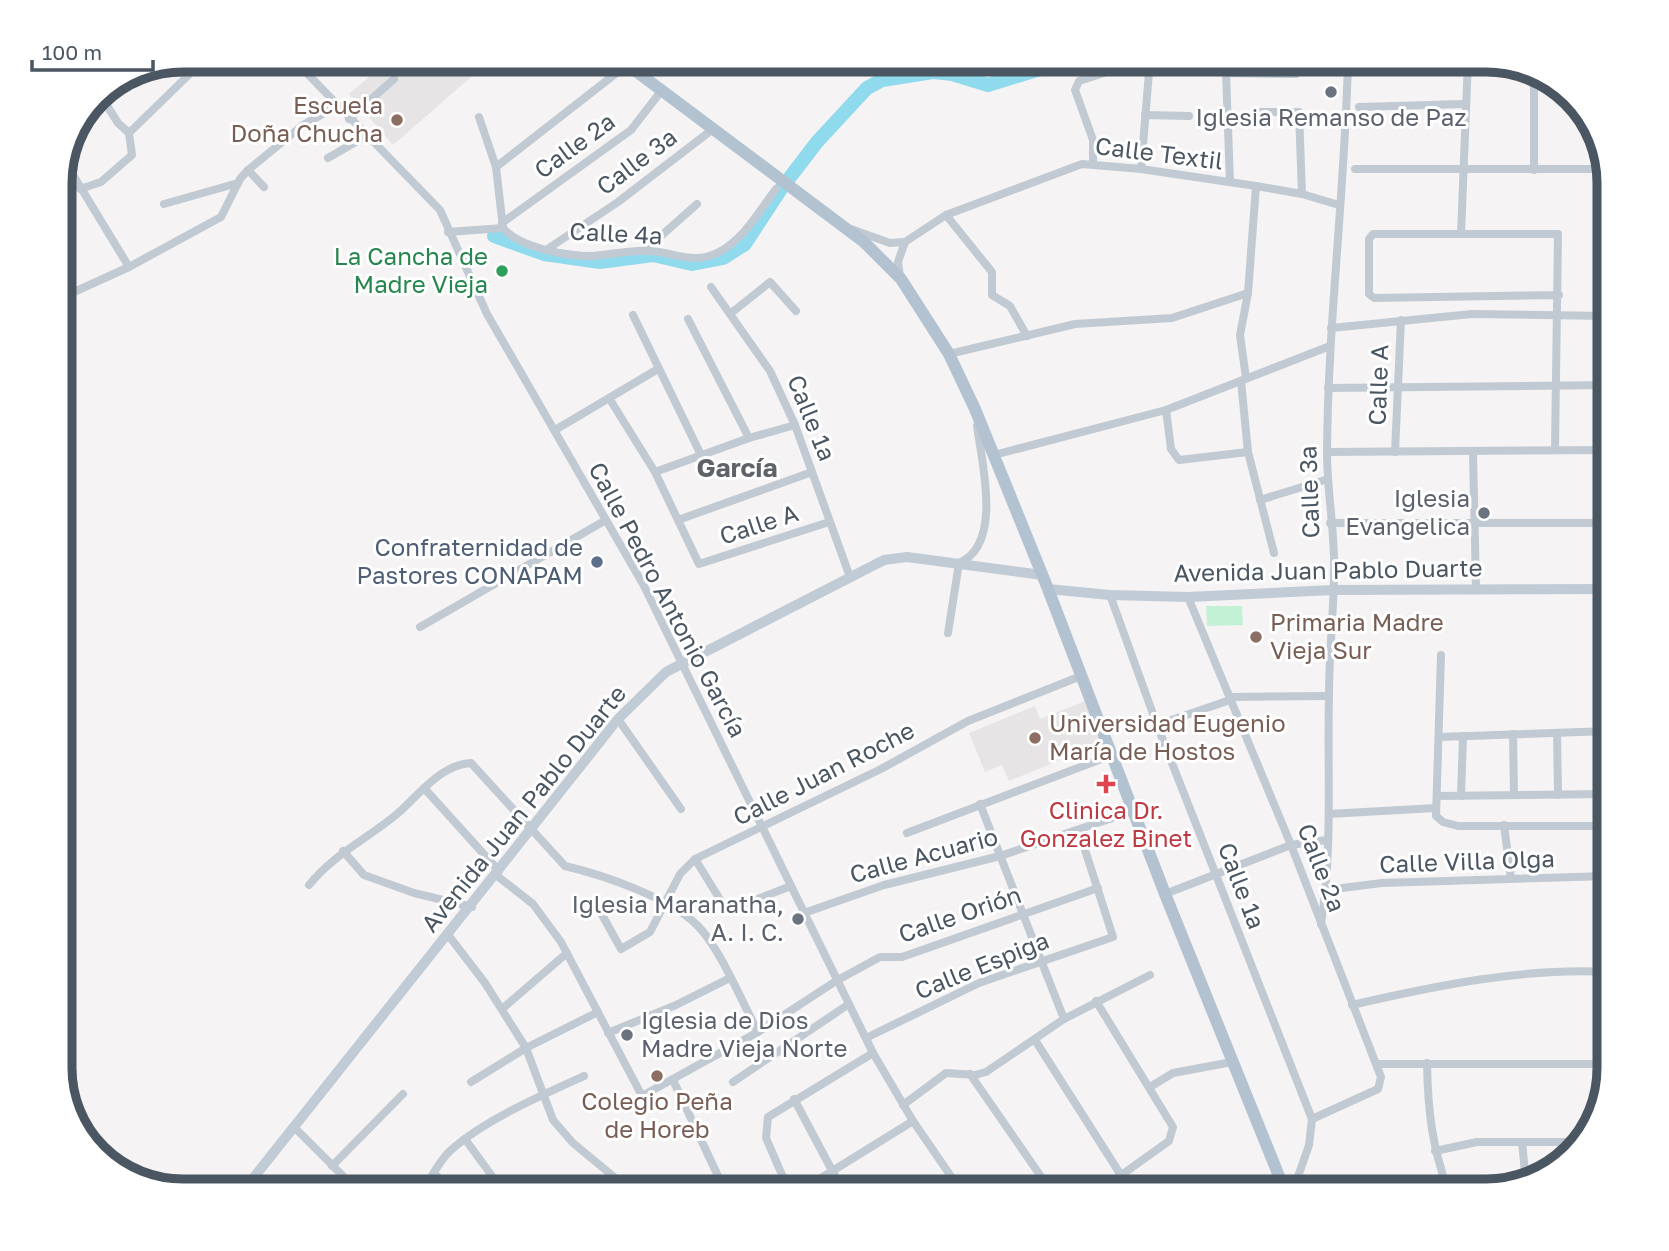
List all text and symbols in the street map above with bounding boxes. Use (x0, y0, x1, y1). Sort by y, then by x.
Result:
scale bar (32, 28, 152, 72)
text: 100 m (42, 39, 102, 65)
marker: Iglesia Remanso de Paz (1323, 84, 1339, 100)
place label: Escuela Doña Chucha (230, 90, 383, 147)
place label: Iglesia Remanso de Paz (1195, 102, 1467, 131)
street label: Calle 2ª (528, 106, 620, 184)
marker: Escuela Doña Chucha (389, 112, 405, 128)
street label: Calle 3ª (590, 121, 682, 200)
street label: Calle Textil (1094, 130, 1225, 175)
street label: Calle 4ª (569, 216, 663, 249)
place label: La Cancha de Madre Vieja (334, 241, 488, 298)
marker: La Cancha de Madre Vieja (494, 263, 510, 279)
street label: Calle A (1362, 344, 1393, 426)
street label: Calle 1ª (782, 370, 843, 465)
street label: Calle 3ª (1292, 445, 1325, 539)
district label: García (696, 452, 778, 483)
street label: Calle Pedro Antonio García (583, 457, 753, 742)
place label: Iglesia Evangelica (1345, 483, 1470, 540)
street label: Calle A (716, 497, 802, 550)
marker: Iglesia Evangelica (1476, 505, 1492, 521)
place label: Confraternidad de Pastores CONAPAM (357, 532, 583, 589)
street label: Avenida Juan Pablo Duarte (1173, 552, 1483, 587)
marker: Confraternidad de Pastores CONAPAM (589, 554, 605, 570)
place label: Primaria Madre Vieja Sur (1270, 607, 1444, 664)
marker: Primaria Madre Vieja Sur (1248, 629, 1264, 645)
street label: Avenida Juan Pablo Duarte (414, 679, 631, 937)
place label: Universidad Eugenio María de Hostos (1049, 708, 1286, 765)
street label: Calle Juan Roche (728, 714, 919, 831)
marker: Universidad Eugenio María de Hostos (1027, 730, 1043, 746)
marker: Clinica Dr. Gonzalez Binet (1096, 774, 1116, 794)
place label: Clinica Dr. Gonzalez Binet (1020, 795, 1192, 852)
street label: Calle 2ª (1292, 819, 1352, 916)
street label: Calle Acuario (846, 821, 1001, 888)
street label: Calle 1ª (1213, 838, 1272, 933)
street label: Calle Villa Olga (1379, 843, 1555, 878)
street label: Calle Orión (894, 879, 1025, 948)
place label: Iglesia Maranatha, A. I. C. (572, 889, 784, 946)
marker: Iglesia Maranatha, A. I. C. (790, 911, 806, 927)
street label: Calle Espiga (910, 925, 1053, 1005)
place label: Iglesia de Dios Madre Vieja Norte (641, 1005, 847, 1062)
marker: Iglesia de Dios Madre Vieja Norte (619, 1027, 635, 1043)
marker: Colegio Peña de Horeb (649, 1068, 665, 1084)
place label: Colegio Peña de Horeb (581, 1086, 733, 1143)

